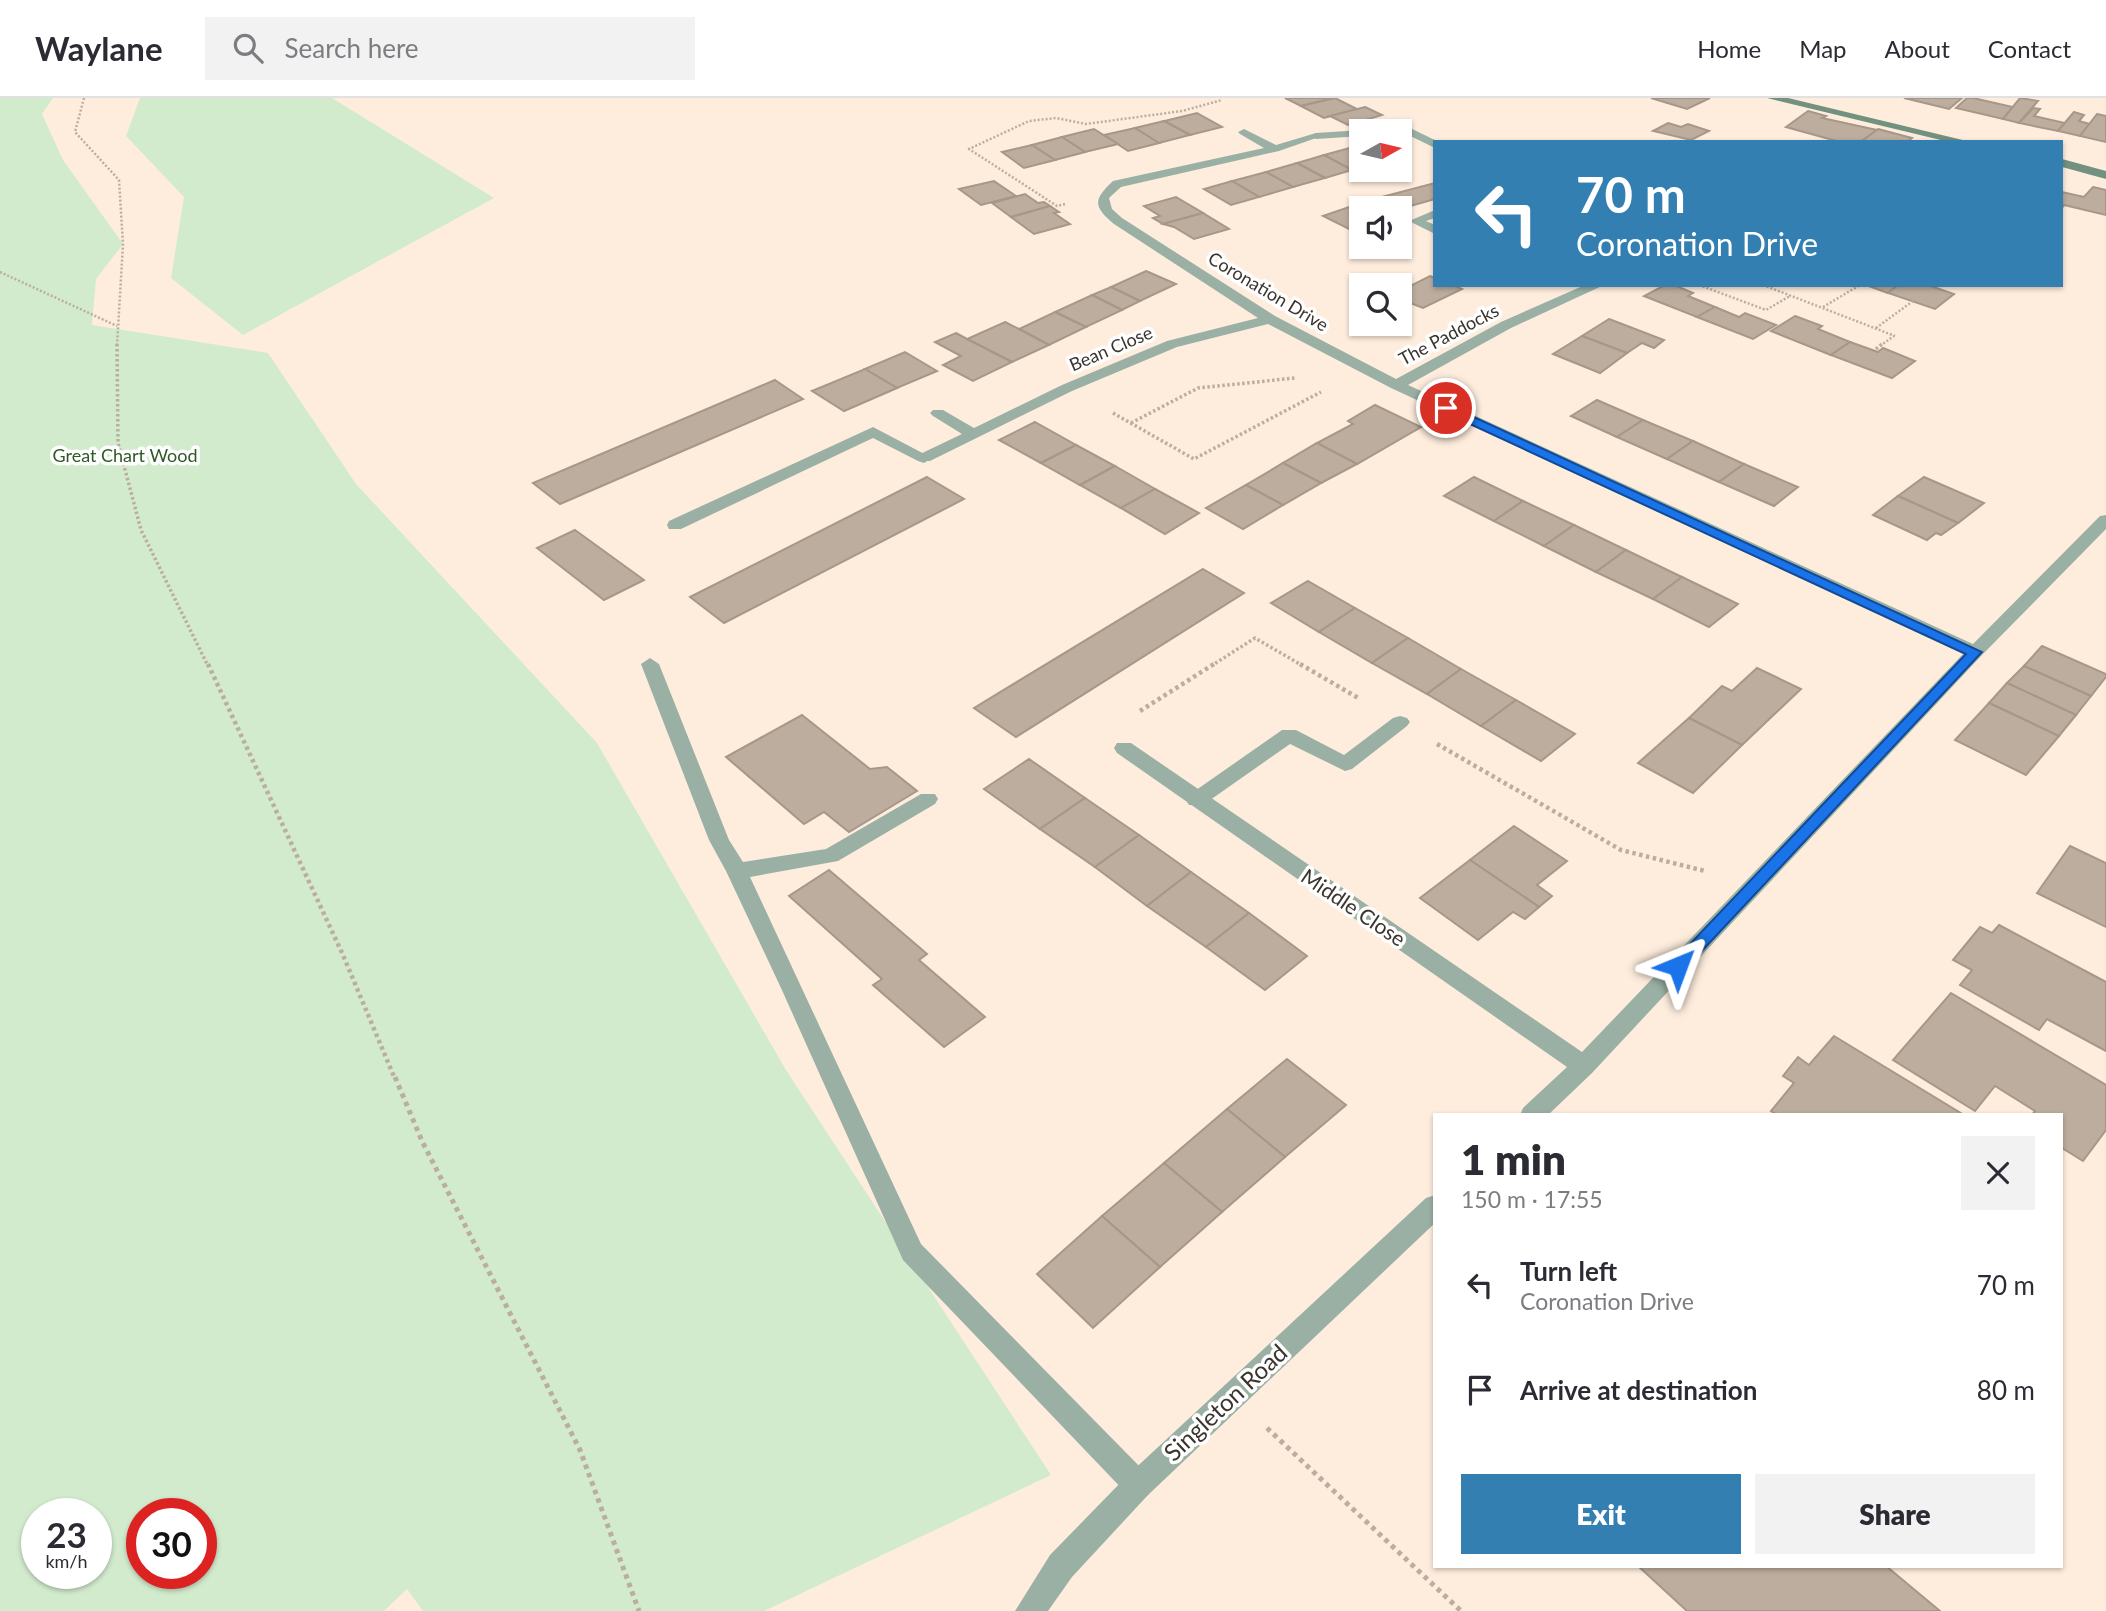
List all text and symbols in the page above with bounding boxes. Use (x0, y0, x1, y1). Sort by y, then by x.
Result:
search box (205, 17, 695, 80)
text: Waylane (35, 28, 163, 68)
icon: search (229, 29, 267, 67)
text: Search here (285, 32, 419, 64)
text: Home (1697, 34, 1761, 63)
text: Map (1799, 34, 1847, 63)
text: About (1885, 34, 1950, 63)
text: Contact (1988, 34, 2071, 63)
north arrow (1349, 119, 1412, 182)
map controls (1349, 119, 1412, 336)
text: 70 m (1576, 165, 1686, 223)
icon: left (1461, 168, 1552, 259)
button: sound (1349, 196, 1412, 259)
text: Coronation Drive (1576, 224, 1818, 263)
street label: Coronation Drive (1204, 247, 1333, 336)
button: search (1349, 273, 1412, 336)
street label: The Paddocks (1395, 298, 1502, 370)
street label: Bean Close (1066, 321, 1156, 375)
pin (1416, 378, 1476, 438)
icon: arrive (1427, 389, 1465, 427)
park label: Great Chart Wood (52, 444, 198, 466)
street label: Middle Close (1297, 863, 1411, 951)
position arrow (1641, 929, 1715, 1003)
text: 1 min (1461, 1134, 1566, 1184)
button: close (1961, 1136, 2035, 1210)
text: 150 m · 17:55 (1461, 1185, 1603, 1213)
text: Turn left (1520, 1255, 1617, 1287)
icon: left (1461, 1266, 1499, 1304)
text: 70 m (1977, 1269, 2035, 1301)
text: Coronation Drive (1520, 1287, 1694, 1315)
street label: Singleton Road (1157, 1338, 1293, 1466)
icon: arrive (1461, 1371, 1499, 1409)
text: Arrive at destination (1520, 1374, 1757, 1406)
text: 80 m (1977, 1374, 2035, 1406)
button: Exit (1461, 1474, 1741, 1554)
button: Share (1755, 1474, 2035, 1554)
speed limit sign: 30 (126, 1498, 217, 1589)
text: 23 (46, 1513, 87, 1555)
text: km/h (45, 1550, 88, 1572)

